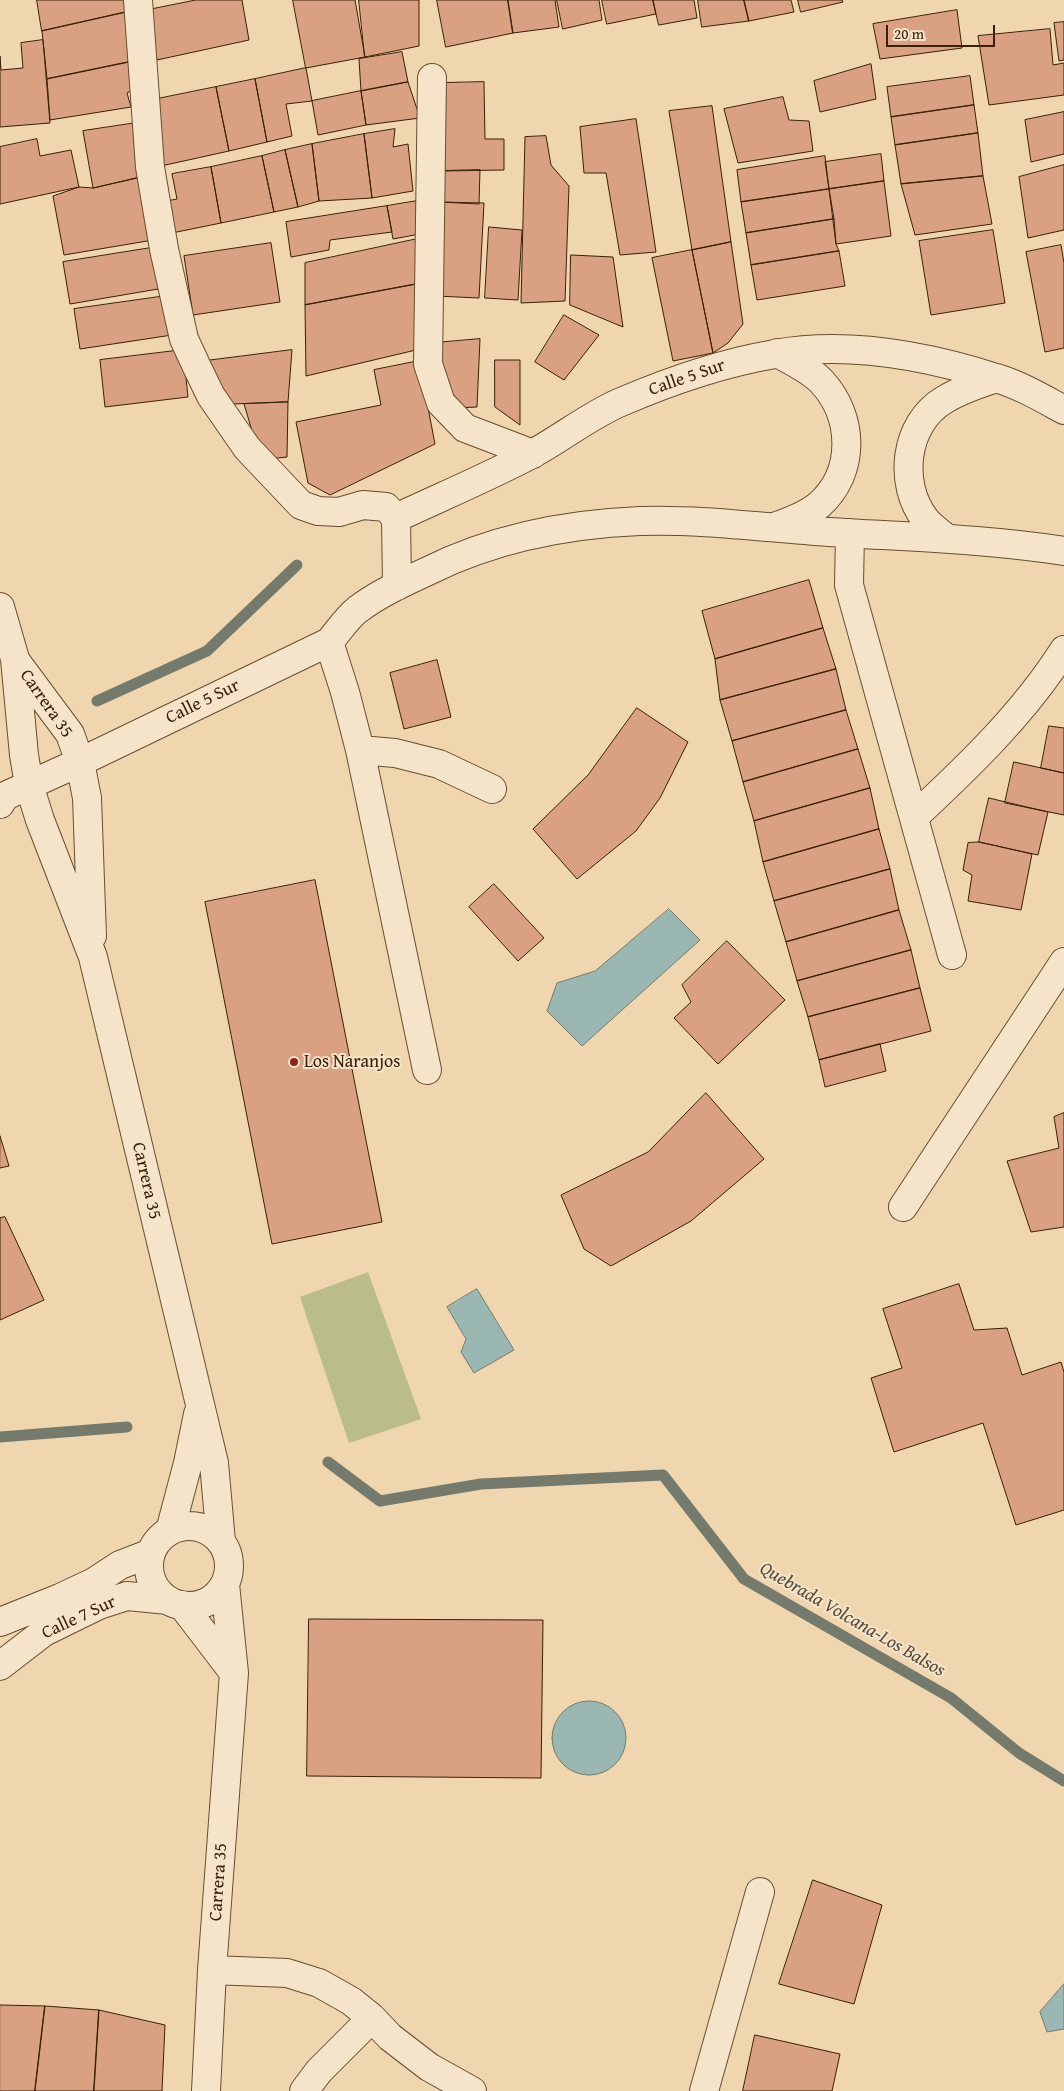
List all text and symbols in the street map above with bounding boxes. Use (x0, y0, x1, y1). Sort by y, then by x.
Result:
scale bar (889, 15, 998, 47)
text: 20 m (894, 23, 924, 44)
street label: Calle 5 Sur (646, 355, 728, 401)
street label: Carrera 35 (15, 666, 77, 742)
street label: Calle 5 Sur (163, 675, 243, 729)
place label: Los Naranjos (304, 1051, 400, 1073)
marker: Los Naranjos (288, 1056, 300, 1068)
street label: Carrera 35 (127, 1140, 165, 1222)
water label: Quebrada Volcana-Los Balsos (755, 1557, 949, 1683)
street label: Calle 7 Sur (38, 1591, 120, 1645)
street label: Carrera 35 (205, 1842, 233, 1922)

